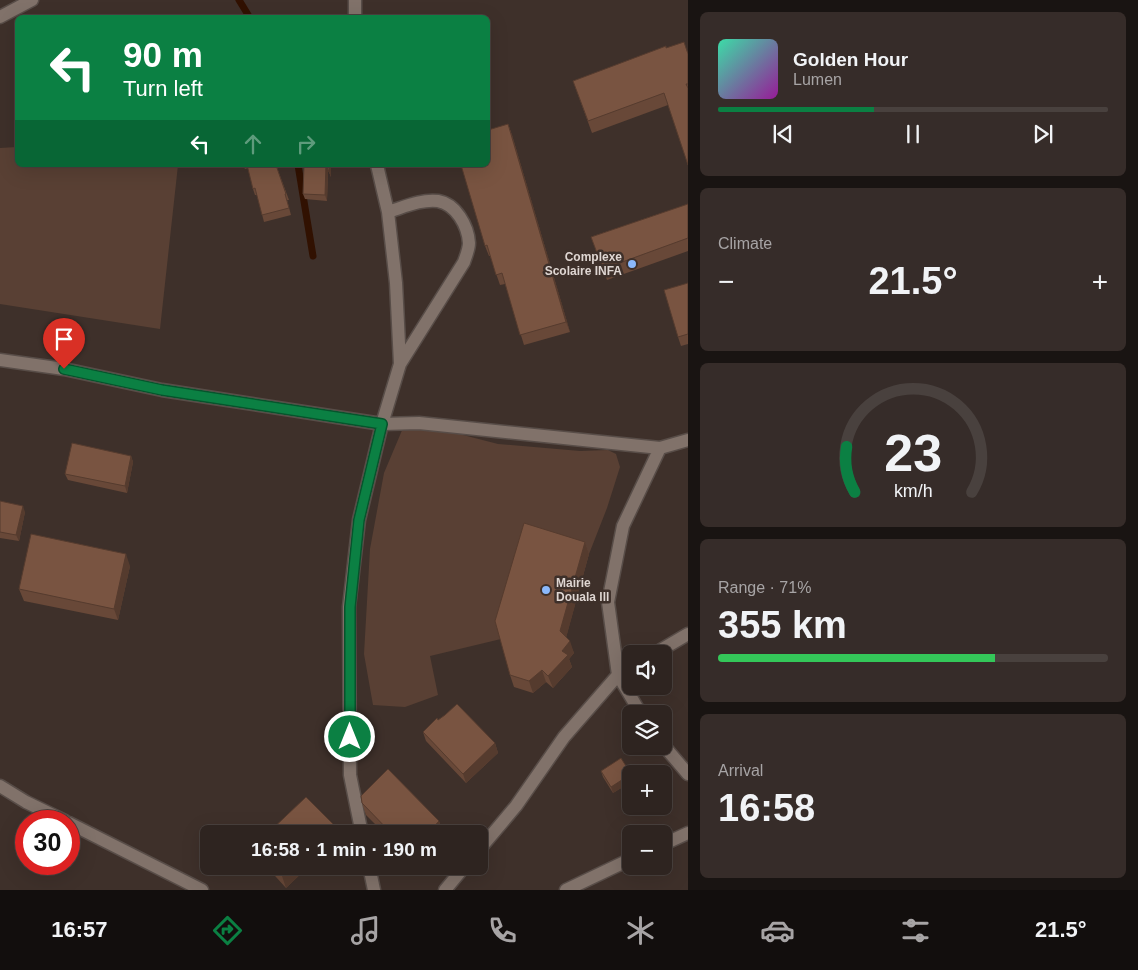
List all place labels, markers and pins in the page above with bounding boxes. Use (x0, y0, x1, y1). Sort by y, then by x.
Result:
place label: Complexe Scolaire INFA (545, 250, 622, 278)
marker: Complexe Scolaire INFA (626, 258, 638, 270)
pin (43, 318, 85, 369)
place label: Mairie Douala lll (556, 576, 609, 604)
marker: Mairie Douala lll (540, 584, 552, 596)

